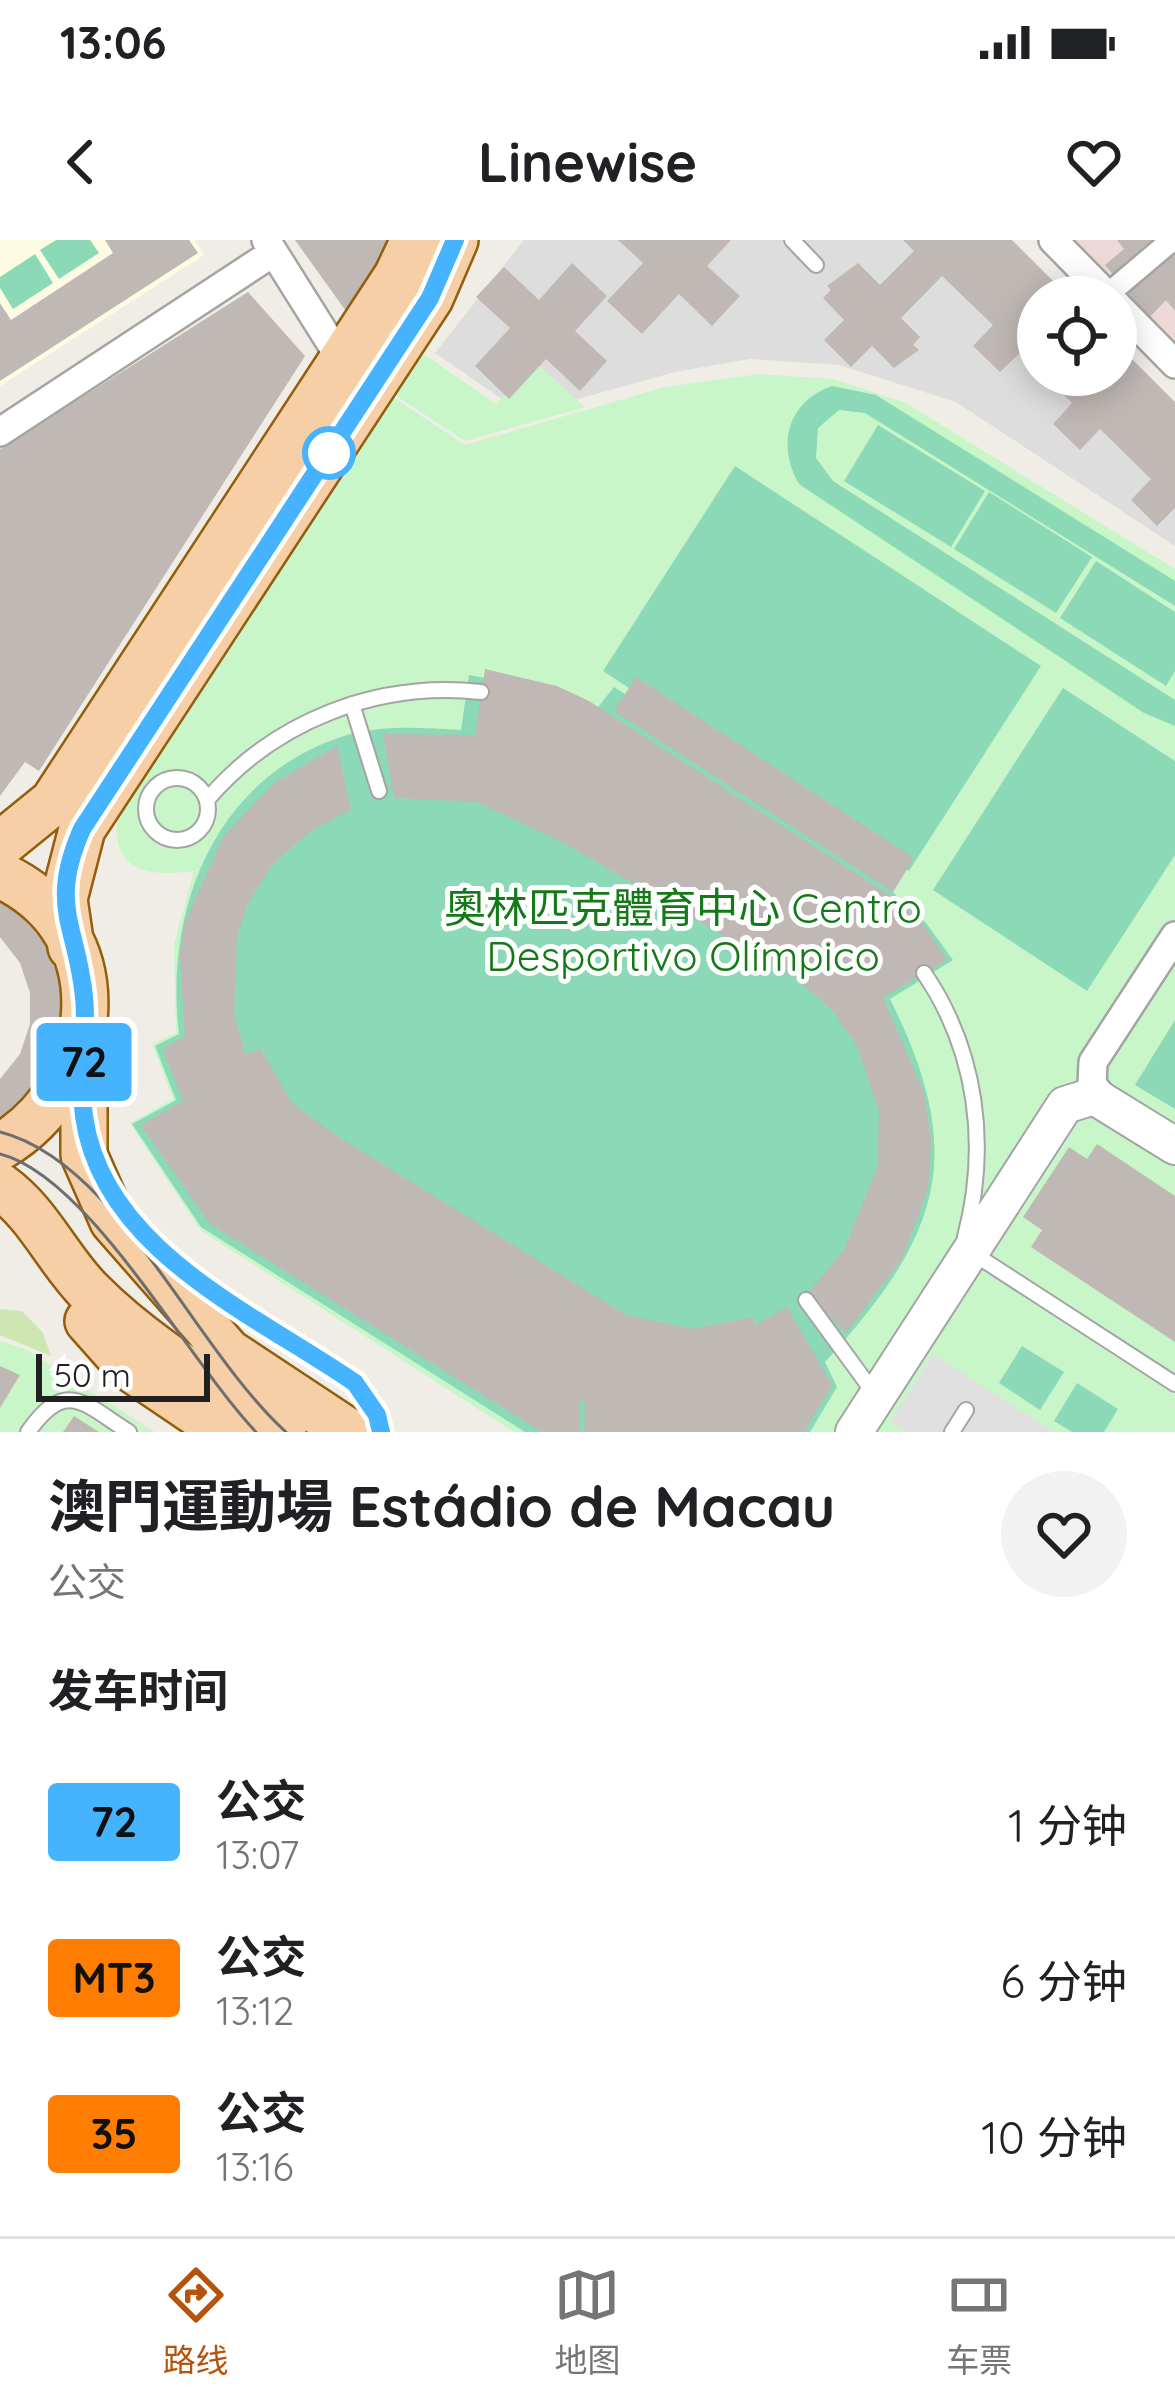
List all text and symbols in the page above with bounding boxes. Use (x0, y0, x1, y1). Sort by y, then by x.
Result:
text: 13:06 (60, 14, 166, 70)
text: Linewise (478, 128, 697, 196)
icon: back (48, 129, 114, 195)
icon: heart (1061, 129, 1127, 195)
map controls (1017, 276, 1137, 396)
button: locate (1017, 276, 1137, 396)
unlabelled marker (304, 428, 354, 478)
park label: 奧林匹克體育中心 Centro Desportivo Olímpico (444, 881, 922, 982)
line badge: 72 (30, 1023, 138, 1101)
text: 72 (61, 1035, 107, 1088)
scale bar (36, 1348, 210, 1401)
text: 50 m (54, 1354, 131, 1395)
text: 澳門運動場 Estádio de Macau (48, 1470, 835, 1541)
button: heart (1001, 1471, 1127, 1597)
text: 公交 (48, 1557, 126, 1606)
text: 发车时间 (48, 1662, 228, 1718)
text: 公交 (216, 1772, 306, 1828)
text: 72 (91, 1795, 137, 1848)
text: 1 分钟 (1008, 1797, 1127, 1853)
text: 13:07 (216, 1830, 299, 1879)
text: 公交 (216, 1928, 306, 1984)
text: MT3 (72, 1951, 156, 2004)
text: 6 分钟 (1001, 1953, 1127, 2009)
text: 13:12 (216, 1986, 294, 2035)
text: 公交 (216, 2084, 306, 2140)
text: 35 (91, 2107, 137, 2160)
text: 10 分钟 (981, 2109, 1127, 2165)
text: 13:16 (216, 2142, 294, 2191)
tab: 路线 (163, 2262, 229, 2382)
tab: 地图 (554, 2262, 620, 2382)
tab: 车票 (946, 2262, 1012, 2382)

